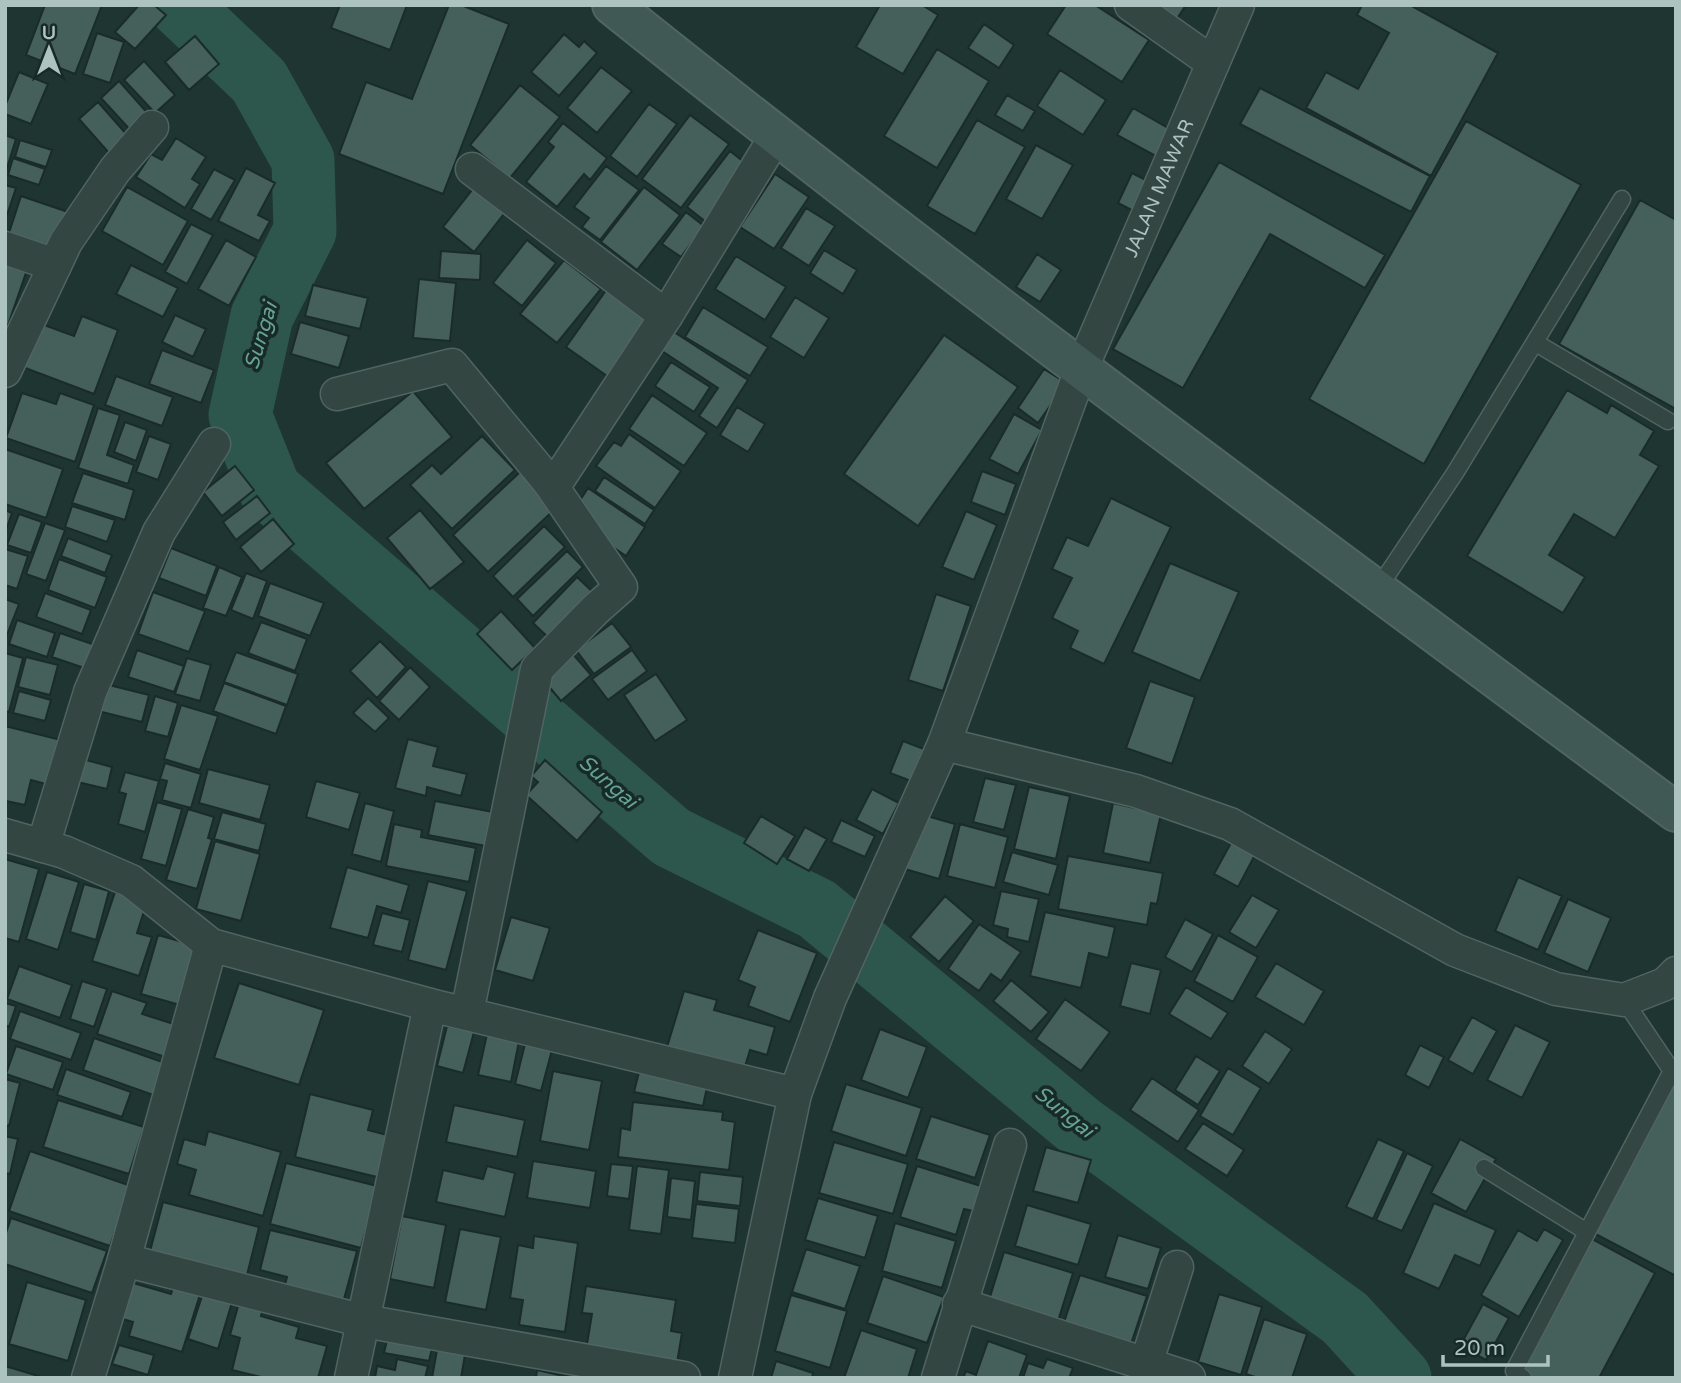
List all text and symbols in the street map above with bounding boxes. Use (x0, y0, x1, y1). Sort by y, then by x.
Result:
north arrow (14, 14, 84, 84)
text: U (42, 22, 56, 44)
street label: JALAN MAWAR (1120, 116, 1198, 260)
water label: Sungai (239, 297, 284, 372)
water label: Sungai (574, 750, 644, 816)
water label: Sungai (1029, 1081, 1101, 1145)
scale bar (1443, 1324, 1548, 1368)
text: 20 m (1454, 1336, 1505, 1361)

